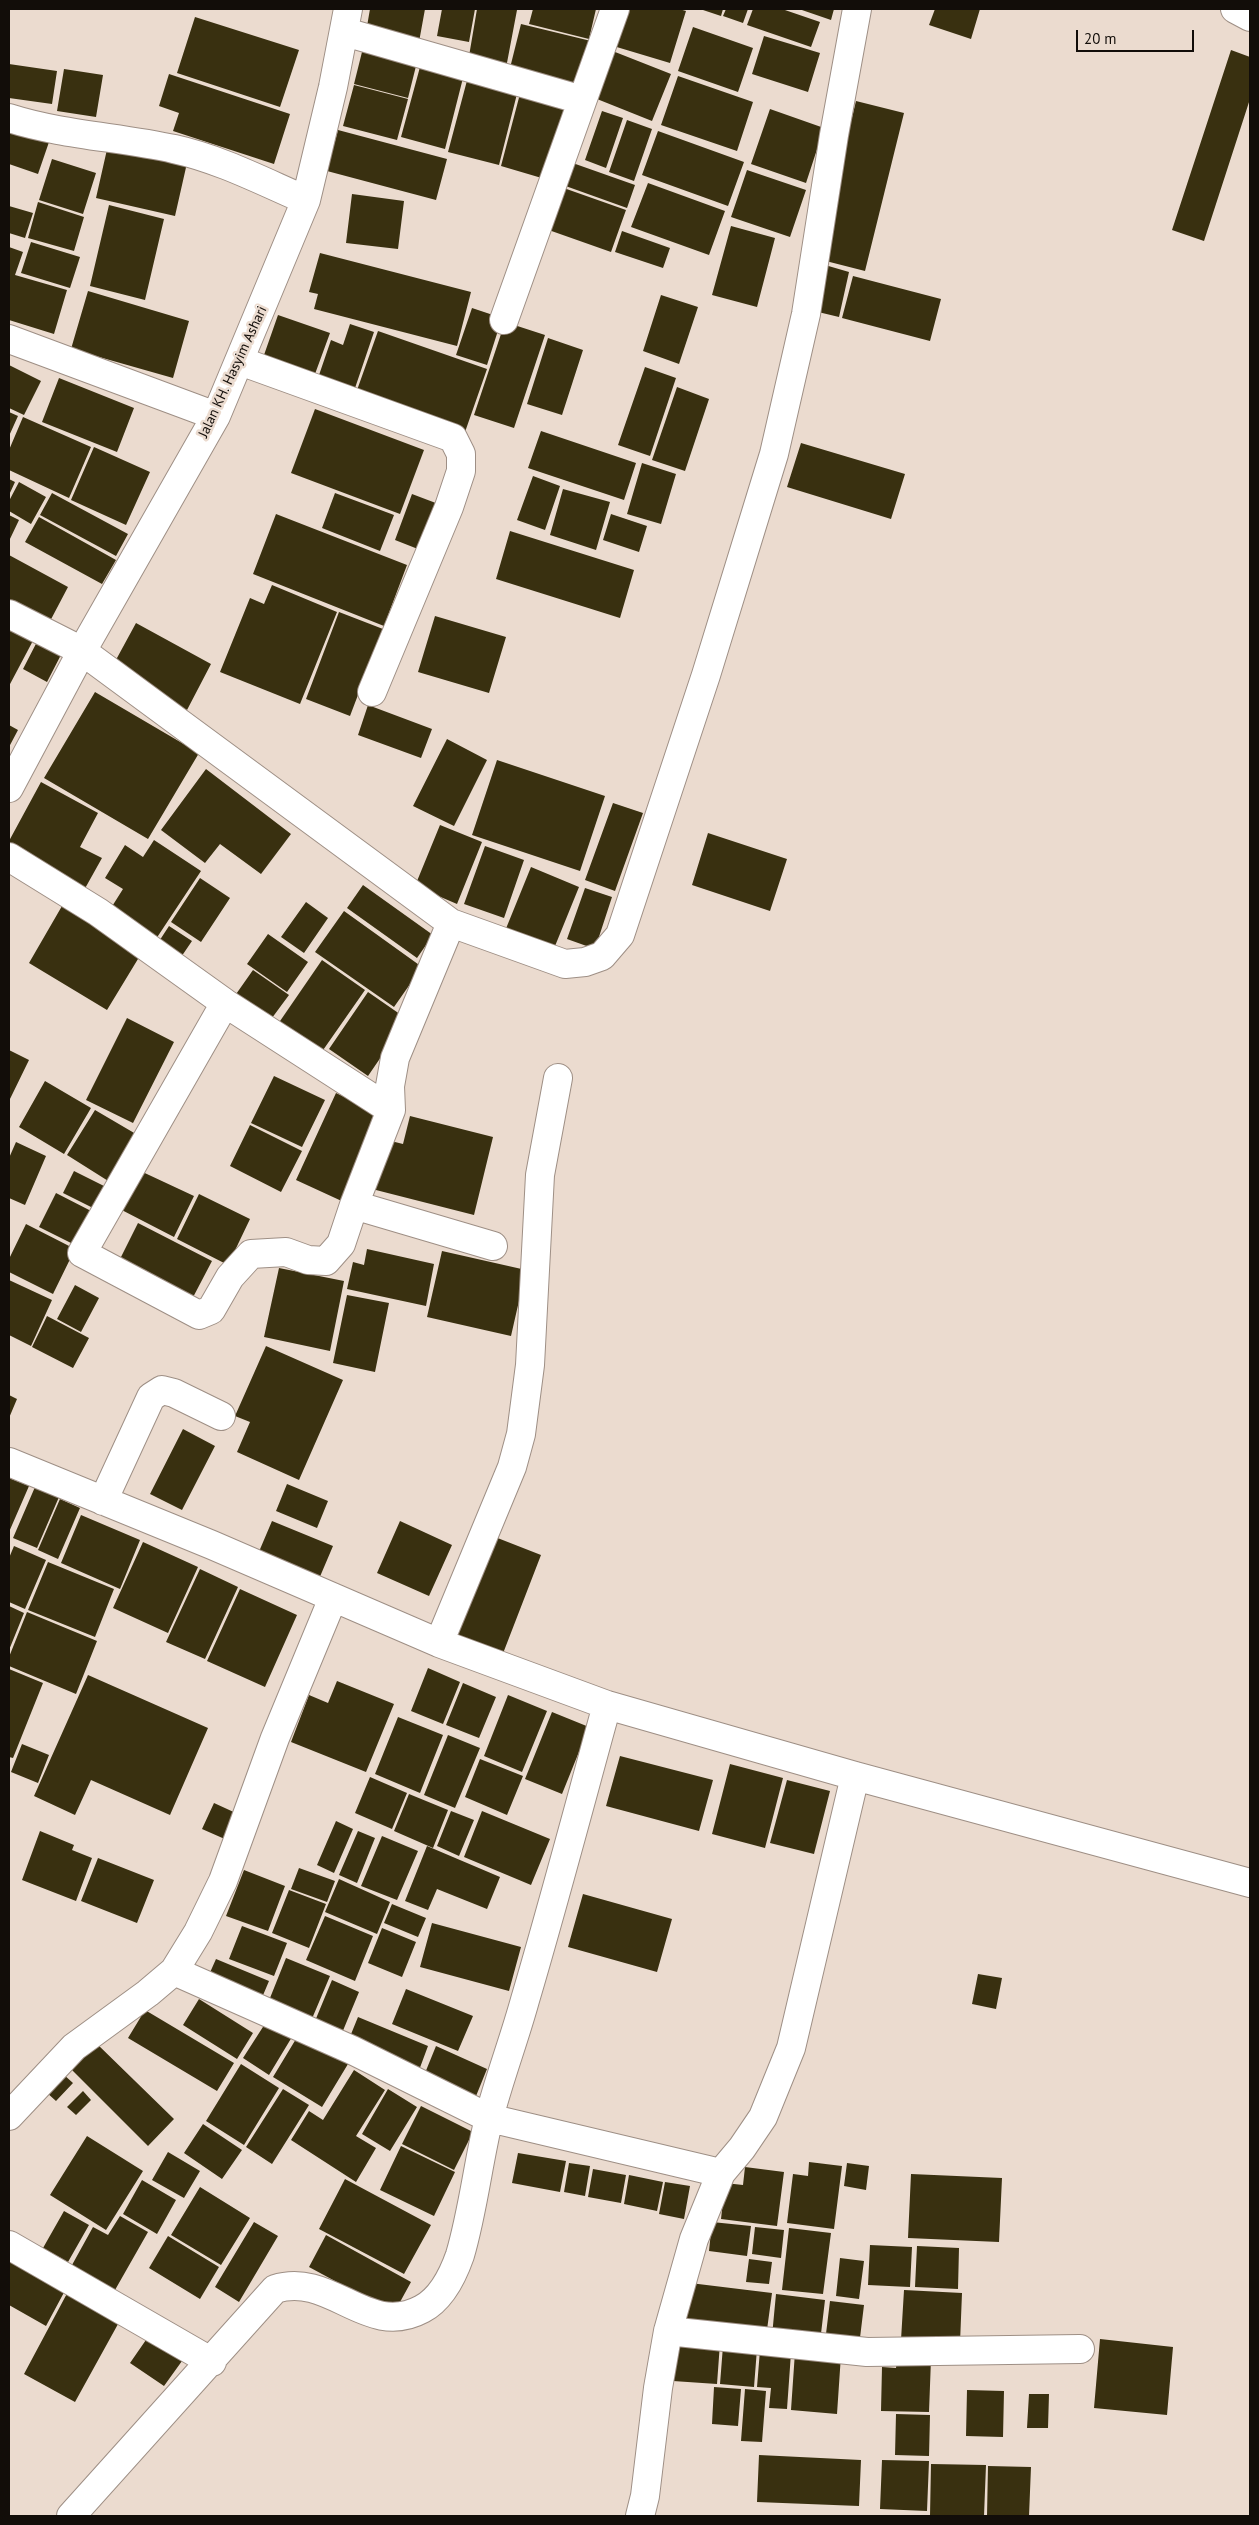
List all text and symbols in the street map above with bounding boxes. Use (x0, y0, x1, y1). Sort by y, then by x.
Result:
scale bar (1079, 20, 1196, 52)
text: 20 m (1084, 29, 1117, 48)
street label: Jalan KH. Hasyim Ashari (195, 304, 271, 440)

